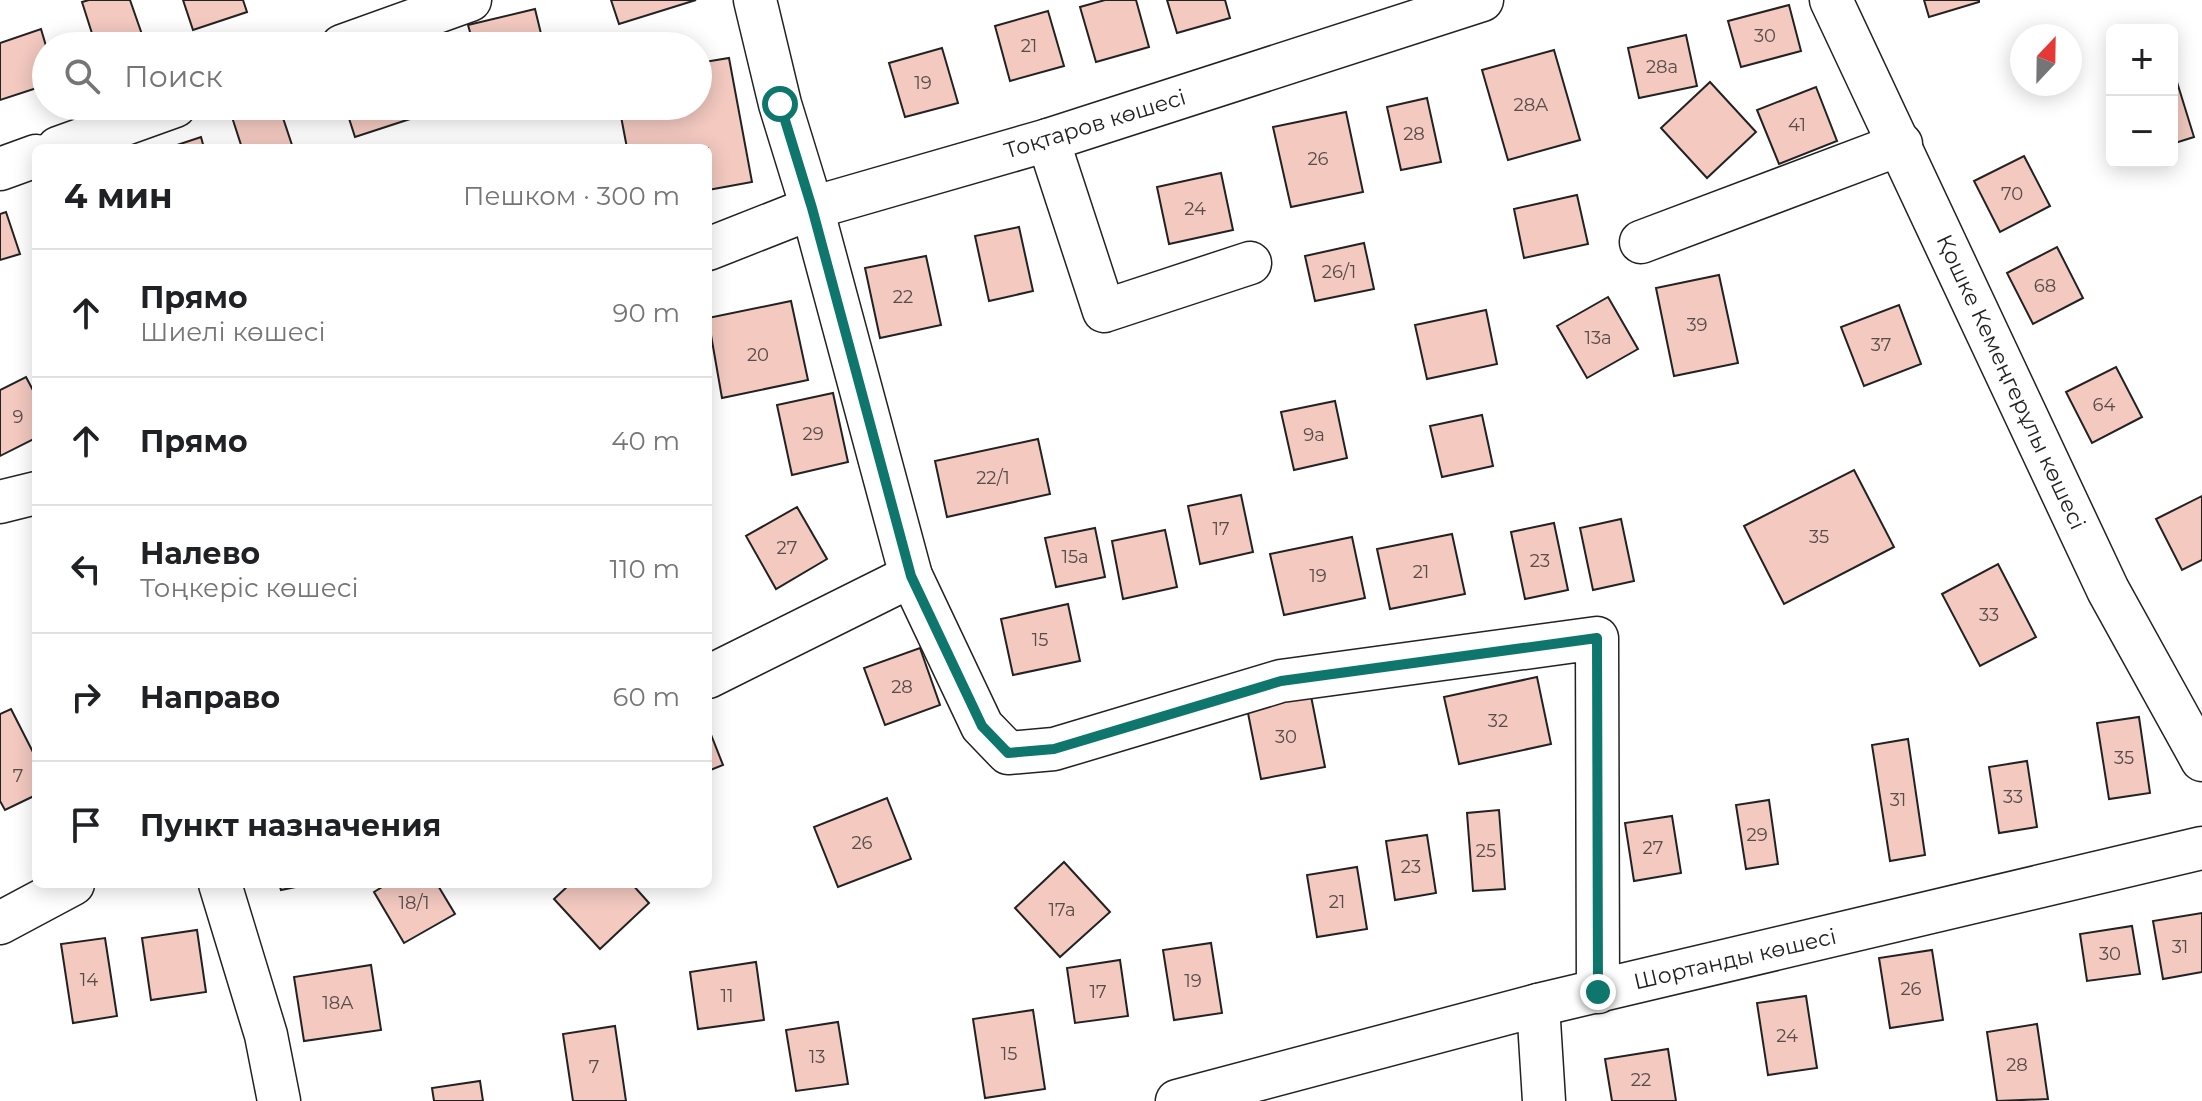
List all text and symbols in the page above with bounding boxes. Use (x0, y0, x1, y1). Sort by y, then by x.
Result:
north arrow (2010, 24, 2082, 96)
map controls (2106, 24, 2178, 168)
button: + (2106, 24, 2178, 96)
house number: 30 (1754, 25, 1776, 47)
search box (32, 32, 712, 120)
house number: 21 (1021, 35, 1037, 57)
icon: search (60, 54, 104, 98)
house number: 28а (1646, 56, 1678, 78)
text: Поиск (124, 58, 223, 95)
house number: 19 (914, 72, 932, 94)
street label: Тоқтаров көшесі (1001, 84, 1189, 164)
route start (762, 86, 798, 122)
house number: 28А (1513, 94, 1549, 116)
button: − (2106, 96, 2178, 168)
house number: 41 (1788, 114, 1806, 136)
house number: 28 (1403, 123, 1425, 145)
house number: 26 (1307, 148, 1329, 170)
text: 4 мин (64, 175, 173, 217)
text: Пешком · 300 m (463, 180, 680, 212)
house number: 70 (2001, 183, 2023, 205)
house number: 24 (1184, 198, 1206, 220)
street label: Қошке Кемеңгерұлы көшесі (1931, 230, 2091, 534)
house number: 26/1 (1322, 261, 1356, 283)
house number: 68 (2034, 275, 2056, 297)
text: Прямо (140, 279, 248, 316)
house number: 22 (893, 286, 913, 308)
icon: ahead (64, 291, 108, 335)
text: 90 m (613, 297, 680, 329)
house number: 39 (1686, 314, 1708, 336)
text: Шиелі көшесі (140, 316, 326, 348)
house number: 13а (1584, 327, 1612, 349)
house number: 37 (1871, 334, 1891, 356)
house number: 20 (747, 344, 769, 366)
house number: 64 (2093, 394, 2116, 416)
house number: 9 (13, 406, 24, 428)
icon: ahead (64, 419, 108, 463)
text: Прямо (140, 423, 248, 460)
house number: 29 (802, 423, 824, 445)
house number: 9а (1303, 424, 1325, 446)
text: 40 m (611, 425, 680, 457)
house number: 22/1 (976, 467, 1010, 489)
house number: 17 (1212, 518, 1230, 540)
house number: 35 (1809, 526, 1829, 548)
text: Налево (140, 535, 260, 572)
house number: 27 (777, 537, 797, 559)
house number: 15а (1061, 546, 1089, 568)
icon: left (64, 547, 108, 591)
house number: 23 (1530, 550, 1550, 572)
text: 110 m (610, 553, 680, 585)
house number: 21 (1413, 561, 1429, 583)
house number: 19 (1309, 565, 1327, 587)
text: Тоңкерiс көшесі (140, 572, 359, 604)
house number: 33 (1979, 604, 1999, 626)
house number: 15 (1032, 629, 1048, 651)
icon: right (64, 675, 108, 719)
house number: 28 (891, 676, 913, 698)
text: Направо (140, 679, 280, 716)
text: 60 m (613, 681, 680, 713)
house number: 32 (1488, 710, 1508, 732)
house number: 30 (1275, 726, 1297, 748)
house number: 35 (2114, 747, 2134, 769)
house number: 7 (13, 765, 23, 787)
house number: 33 (2003, 786, 2023, 808)
house number: 31 (1890, 789, 1906, 811)
icon: arrive (64, 803, 108, 847)
text: Пункт назначения (140, 807, 441, 844)
house number: 29 (1746, 824, 1768, 846)
house number: 26 (851, 832, 873, 854)
house number: 27 (1643, 837, 1663, 859)
house number: 25 (1476, 840, 1496, 862)
house number: 23 (1401, 856, 1421, 878)
house number: 21 (1329, 891, 1345, 913)
house number: 18/1 (398, 892, 430, 914)
house number: 17а (1049, 899, 1075, 921)
street label: Шортанды көшесі (1631, 923, 1839, 995)
house number: 31 (2172, 936, 2188, 958)
house number: 30 (2099, 943, 2121, 965)
house number: 14 (80, 969, 98, 991)
house number: 19 (1184, 970, 1202, 992)
route end (1580, 974, 1616, 1010)
house number: 26 (1900, 978, 1922, 1000)
house number: 17 (1089, 981, 1107, 1003)
house number: 11 (721, 985, 734, 1007)
house number: 18А (322, 992, 354, 1014)
house number: 24 (1776, 1025, 1798, 1047)
house number: 15 (1001, 1043, 1017, 1065)
house number: 13 (809, 1046, 825, 1068)
house number: 28 (2006, 1054, 2028, 1076)
house number: 7 (589, 1056, 599, 1078)
house number: 22 (1631, 1069, 1651, 1091)

